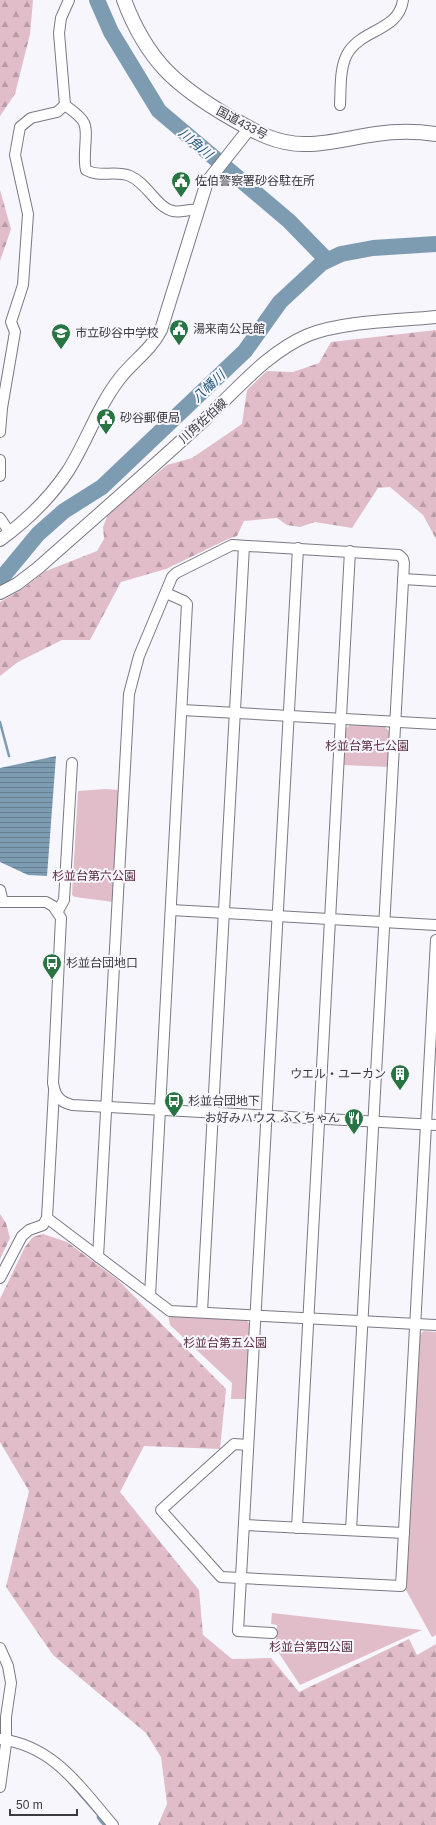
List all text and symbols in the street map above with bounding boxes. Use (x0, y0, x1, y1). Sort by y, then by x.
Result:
street label: 国道433号 (214, 104, 270, 142)
water label: 川角川 (176, 125, 217, 163)
public building icon: 佐伯警察署砂谷駐在所 (170, 170, 192, 198)
place label: 佐伯警察署砂谷駐在所 (195, 174, 315, 188)
public building icon: 湯来南公民館 (168, 318, 190, 346)
school or university icon: 市立砂谷中学校 (50, 322, 72, 350)
place label: 湯来南公民館 (193, 322, 265, 336)
place label: 市立砂谷中学校 (75, 326, 159, 340)
water label: 八幡川 (189, 366, 229, 405)
street label: 川角佐伯線 (176, 396, 230, 446)
public building icon: 砂谷郵便局 (95, 407, 117, 435)
place label: 砂谷郵便局 (120, 411, 180, 425)
park label: 杉並台第七公園 (325, 739, 409, 753)
park label: 杉並台第六公園 (52, 869, 136, 883)
bus stop icon: 杉並台団地口 (41, 952, 63, 980)
place label: 杉並台団地口 (66, 956, 138, 970)
building icon: ウエル・ユーカン (389, 1063, 411, 1091)
place label: ウエル・ユーカン (290, 1067, 386, 1081)
bus stop icon: 杉並台団地下 (163, 1090, 185, 1118)
place label: 杉並台団地下 (188, 1094, 260, 1108)
restaurant icon: お好みハウス ふくちゃん (343, 1107, 365, 1135)
place label: お好みハウス ふくちゃん (205, 1111, 340, 1125)
park label: 杉並台第五公園 (183, 1336, 267, 1350)
park label: 杉並台第四公園 (269, 1640, 353, 1654)
scale bar (10, 1791, 77, 1817)
text: 50 m (16, 1798, 43, 1812)

